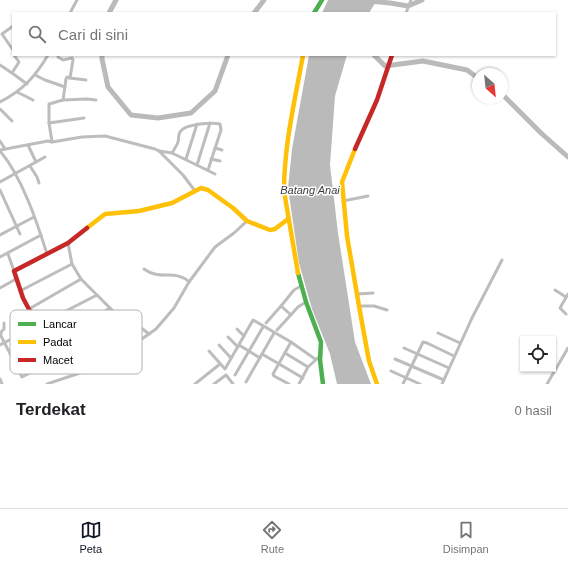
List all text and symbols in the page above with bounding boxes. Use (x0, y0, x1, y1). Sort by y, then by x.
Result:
search box (12, 12, 556, 56)
icon: search (26, 23, 48, 45)
text: Cari di sini (58, 26, 128, 43)
north arrow (472, 68, 508, 104)
water label: Batang Anai (280, 184, 340, 196)
legend (10, 310, 142, 374)
text: Lancar (43, 318, 77, 330)
text: Padat (43, 336, 72, 348)
map controls (520, 336, 556, 372)
button: locate (520, 336, 556, 372)
text: Macet (43, 354, 73, 366)
text: Terdekat (16, 400, 86, 419)
text: 0 hasil (514, 403, 552, 418)
tab: Peta (79, 519, 102, 555)
tab: Rute (261, 519, 284, 555)
tab: Disimpan (443, 519, 489, 555)

